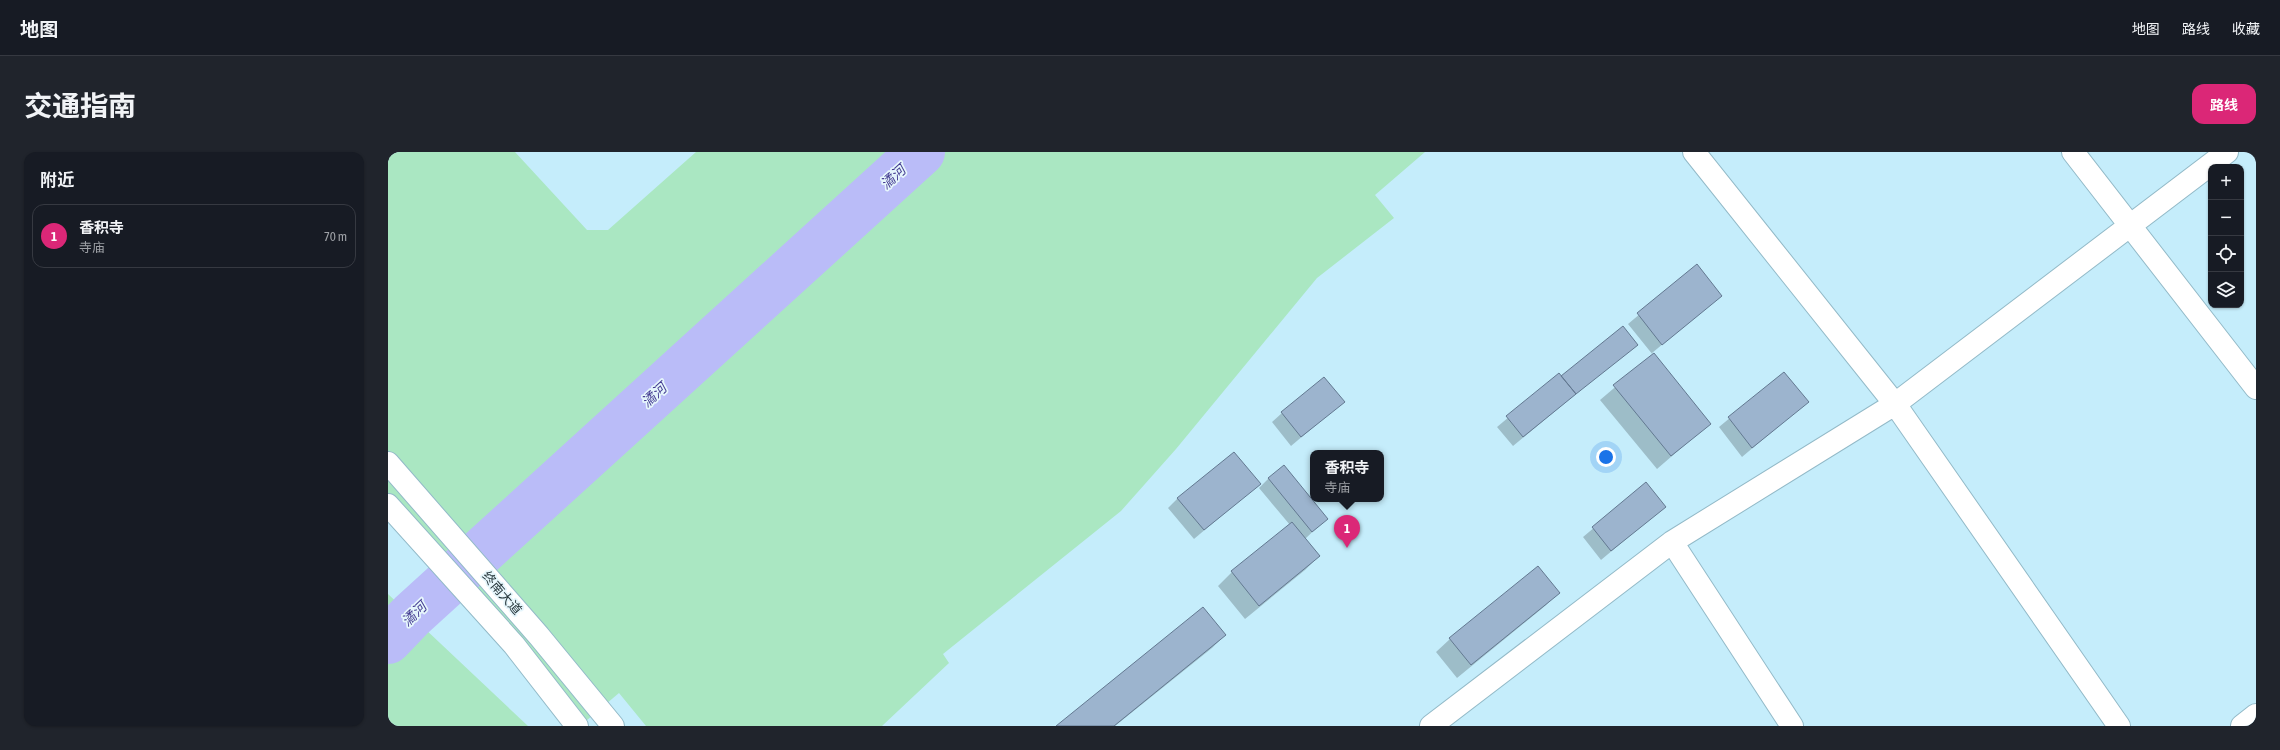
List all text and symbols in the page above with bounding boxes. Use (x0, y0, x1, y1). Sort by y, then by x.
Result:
text: 地图 (20, 18, 58, 40)
text: 地图 (2132, 21, 2160, 37)
text: 路线 (2182, 21, 2210, 37)
text: 收藏 (2232, 21, 2260, 37)
button: 路线 (2192, 84, 2256, 124)
text: 交通指南 (24, 90, 136, 122)
water label: 潏河 (877, 160, 911, 192)
map controls (2208, 164, 2244, 308)
button: + (2208, 164, 2244, 200)
text: 附近 (40, 170, 74, 190)
button: − (2208, 200, 2244, 236)
text: 香积寺 (79, 219, 124, 236)
text: 1 (51, 229, 57, 244)
text: 70 m (324, 229, 347, 244)
button: locate (2208, 236, 2244, 272)
text: 寺庙 (79, 240, 105, 255)
button: layers (2208, 272, 2244, 308)
water label: 潏河 (638, 378, 672, 410)
your location (1596, 447, 1616, 467)
popup (1310, 450, 1384, 502)
text: 香积寺 (1324, 459, 1370, 476)
text: 寺庙 (1324, 480, 1351, 495)
pin: 1 (1334, 515, 1360, 548)
street label: 终南大道 (479, 568, 525, 618)
water label: 潏河 (398, 596, 432, 629)

